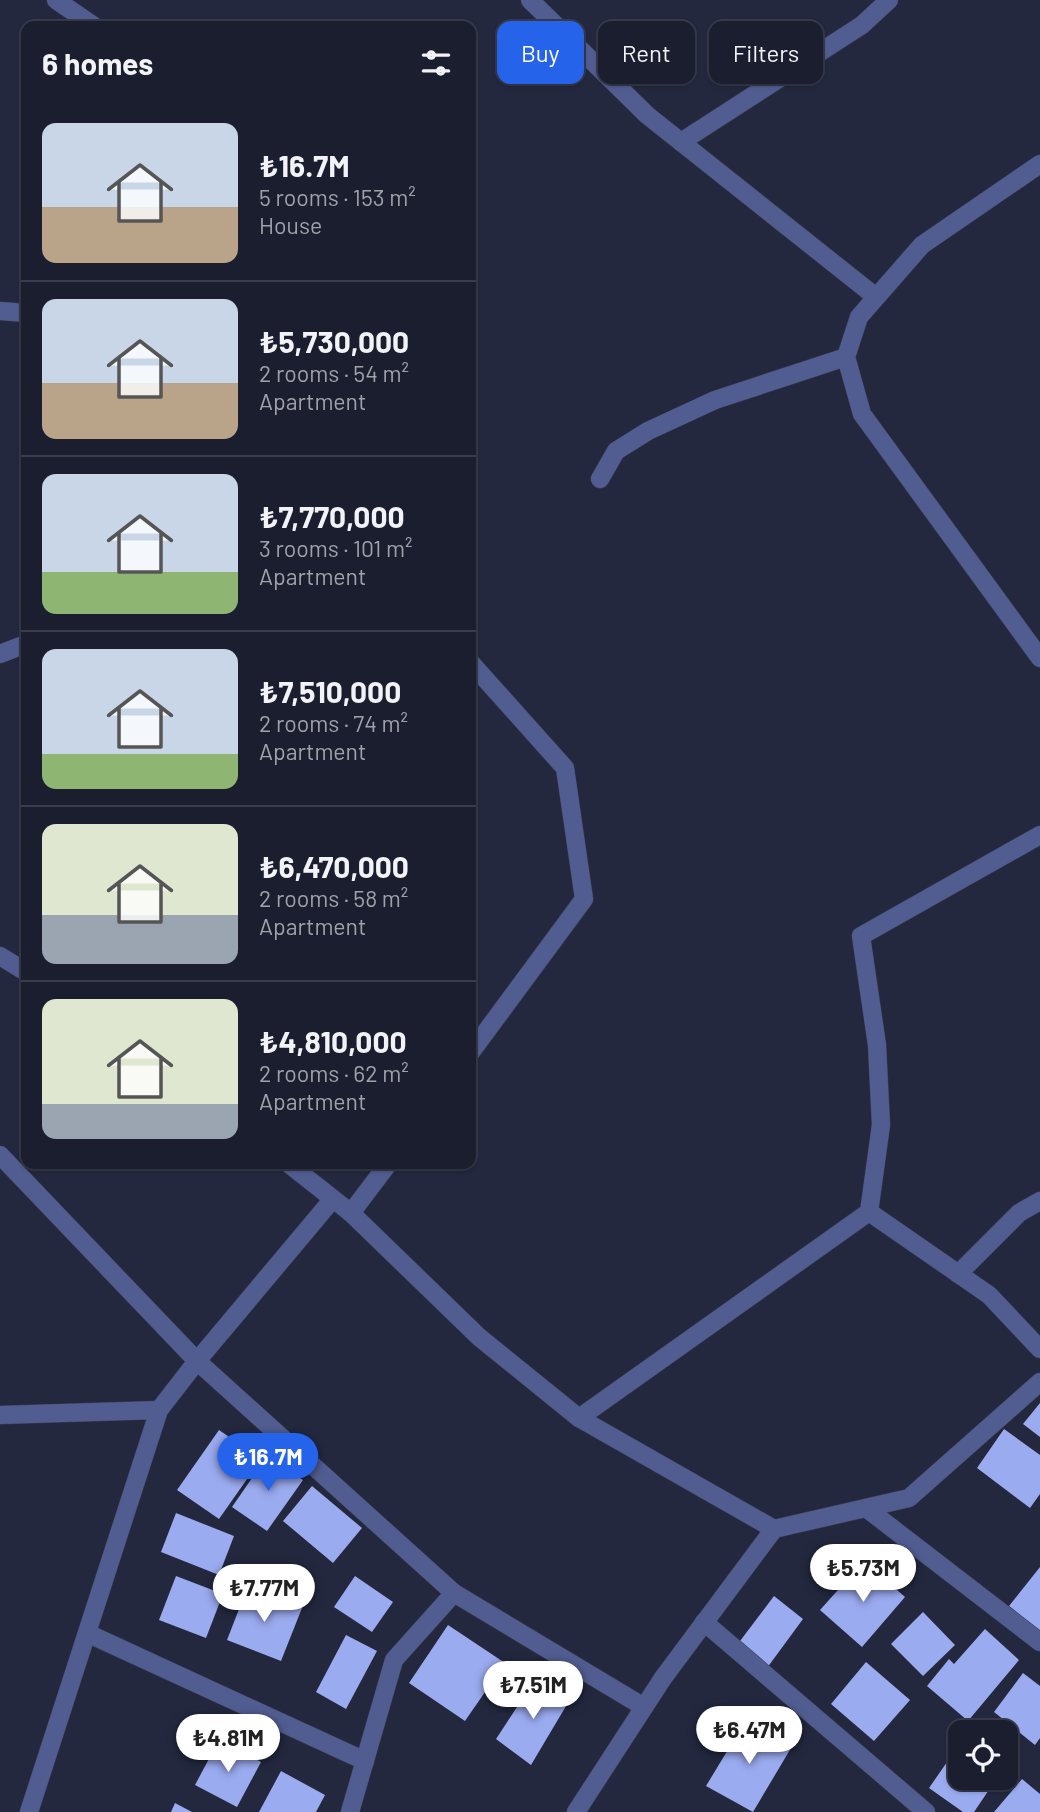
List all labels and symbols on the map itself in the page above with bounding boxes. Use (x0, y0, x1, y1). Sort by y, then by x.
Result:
pin: ₺16.7M (211, 1434, 325, 1493)
pin: ₺5.73M (806, 1544, 920, 1604)
pin: ₺7.77M (207, 1564, 321, 1624)
pin: ₺7.51M (476, 1662, 590, 1721)
pin: ₺6.47M (692, 1706, 806, 1766)
pin: ₺4.81M (171, 1714, 285, 1774)

